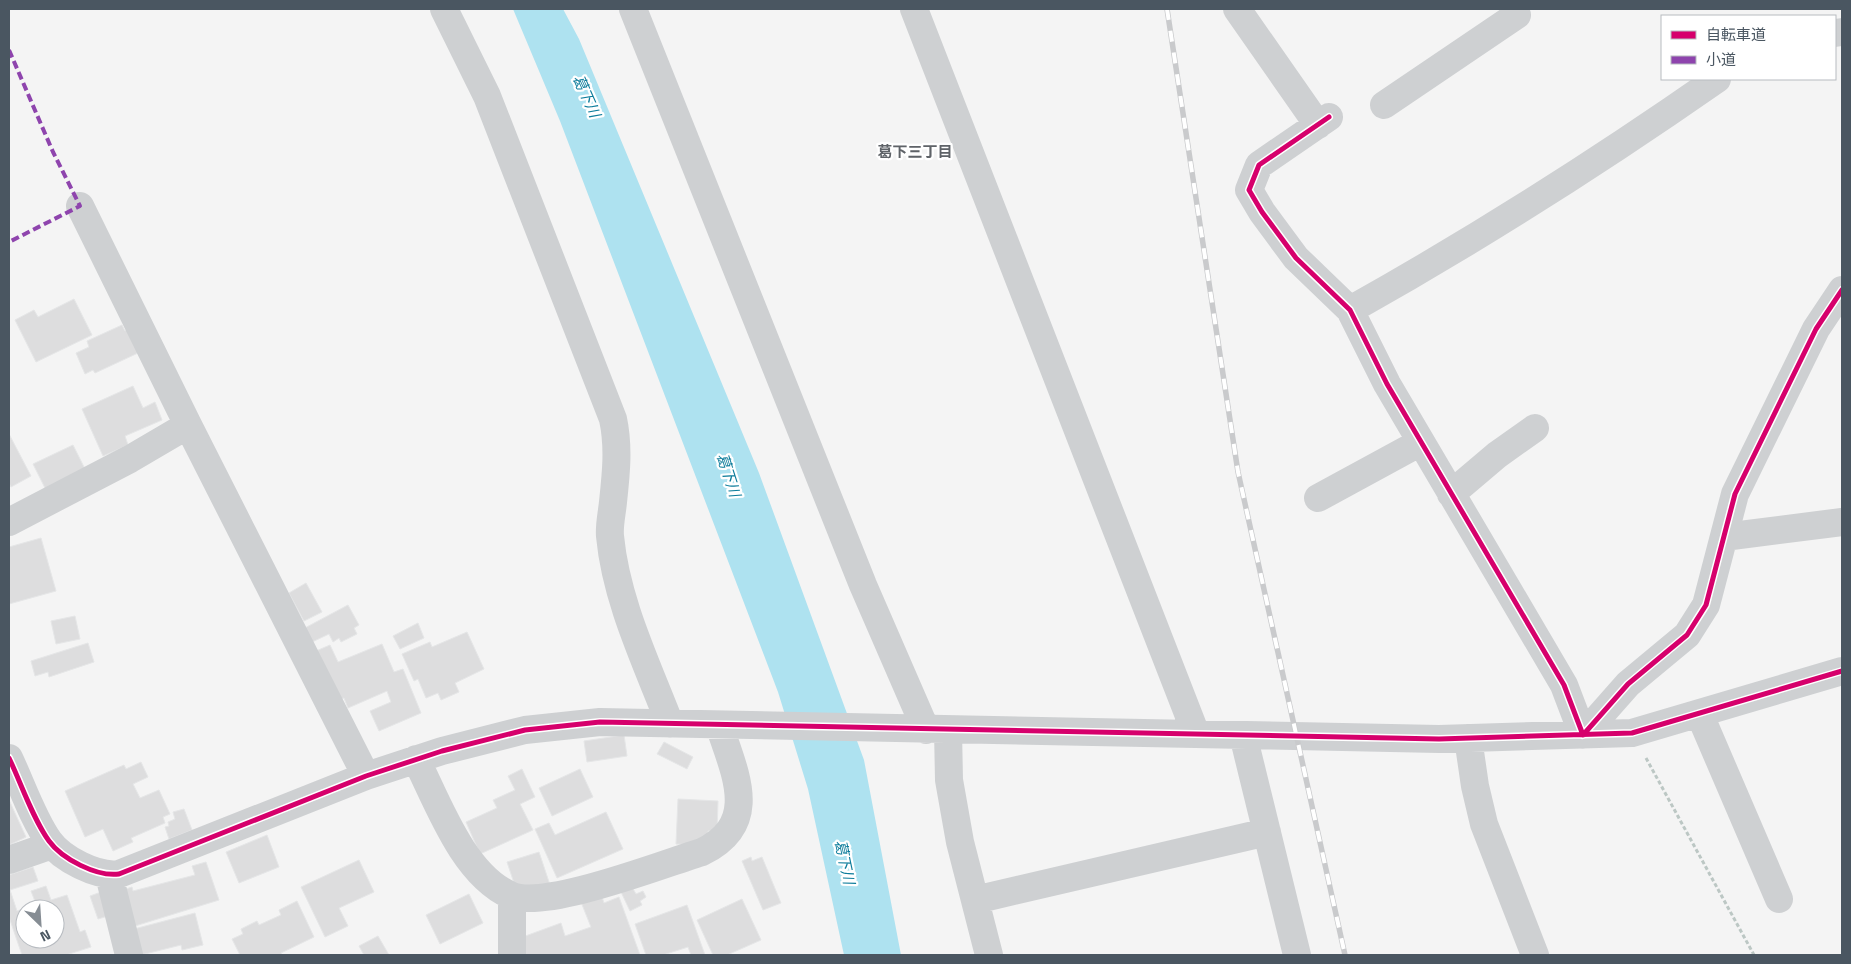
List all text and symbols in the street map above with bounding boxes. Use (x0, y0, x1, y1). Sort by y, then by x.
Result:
legend (1661, 15, 1836, 80)
text: 自転車道 (1706, 23, 1766, 46)
text: 小道 (1706, 48, 1736, 71)
water label: 葛下川 (567, 71, 607, 123)
district label: 葛下三丁目 (877, 140, 953, 163)
water label: 葛下川 (711, 450, 748, 502)
water label: 葛下川 (829, 838, 861, 888)
north arrow (15, 899, 65, 949)
text: N (37, 925, 55, 948)

